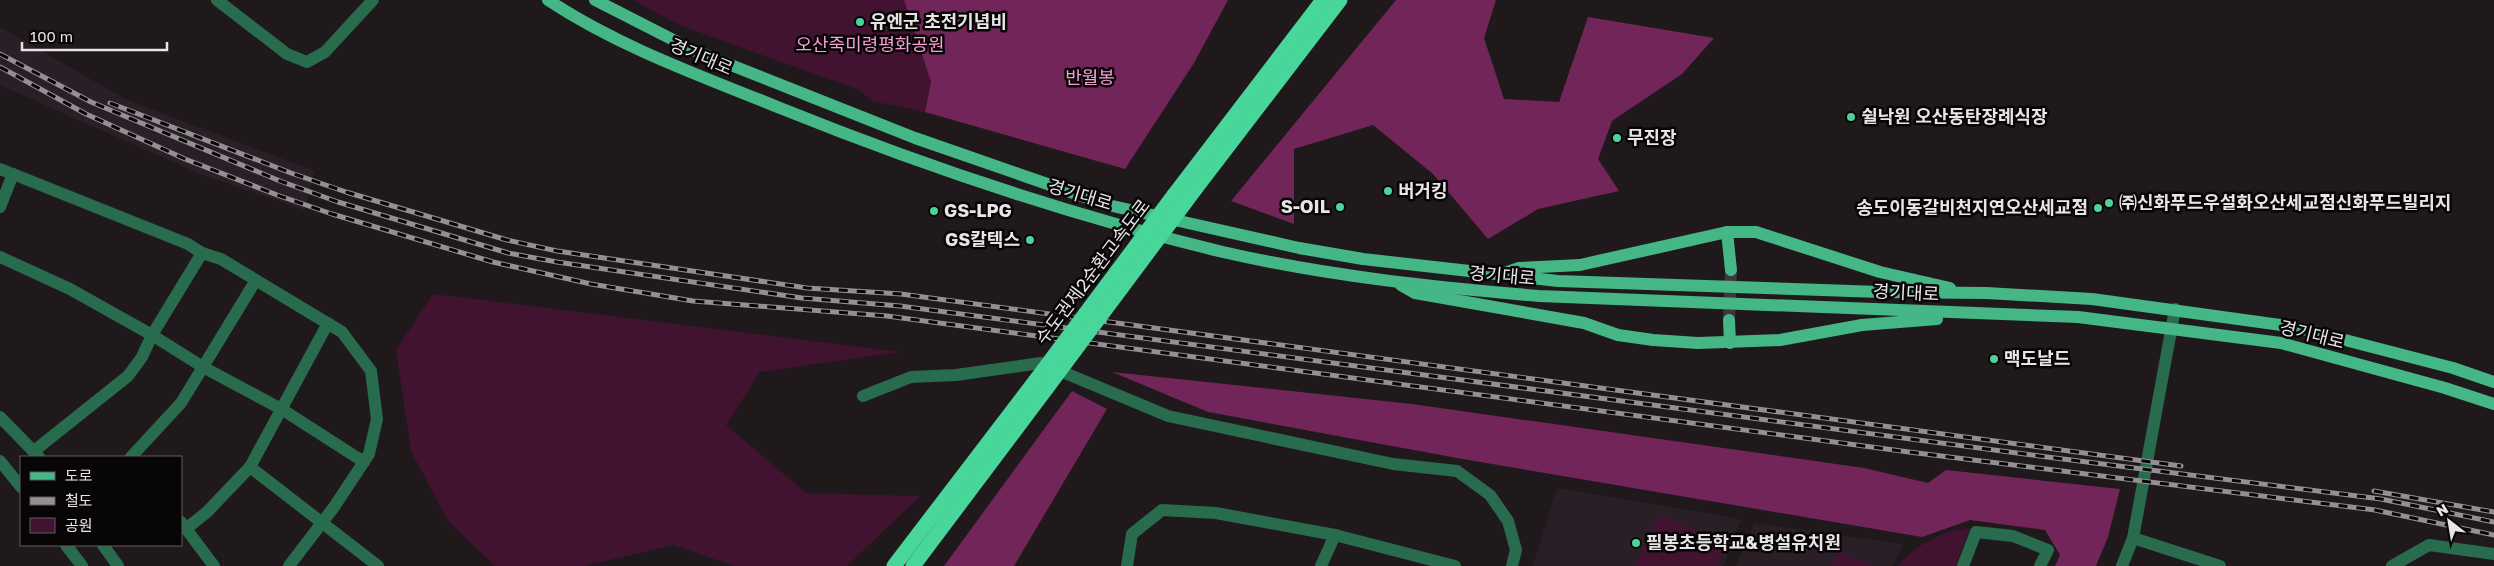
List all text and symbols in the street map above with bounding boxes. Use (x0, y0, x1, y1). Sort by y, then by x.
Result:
place label: 유엔군 초전기념비 (870, 10, 1007, 32)
marker: 유엔군 초전기념비 (854, 16, 866, 28)
scale bar (22, 20, 168, 52)
text: 100 m (30, 27, 73, 45)
street label: 경기대로 (667, 33, 736, 79)
park label: 오산죽미령평화공원 (795, 33, 945, 55)
park label: 반월봉 (1065, 66, 1115, 88)
place label: 쉴낙원 오산동탄장례식장 (1861, 105, 2048, 127)
marker: 쉴낙원 오산동탄장례식장 (1845, 111, 1857, 123)
place label: 무진장 (1627, 126, 1677, 148)
marker: 무진장 (1611, 132, 1623, 144)
street label: 경기대로 (1045, 174, 1115, 214)
place label: 버거킹 (1398, 179, 1448, 201)
marker: 버거킹 (1382, 185, 1394, 197)
place label: ㈜신화푸드우설화오산세교점신화푸드빌리지 (2119, 191, 2452, 213)
street label: 수도권제2순환고속도로 (1030, 194, 1154, 348)
place label: S-OIL (1281, 195, 1330, 217)
place label: 송도이동갈비천지연오산세교점 (1856, 196, 2088, 218)
marker: ㈜신화푸드우설화오산세교점신화푸드빌리지 (2103, 197, 2115, 209)
place label: GS-LPG (944, 199, 1012, 221)
marker: S-OIL (1334, 201, 1346, 213)
marker: 송도이동갈비천지연오산세교점 (2092, 202, 2104, 214)
marker: GS-LPG (928, 205, 940, 217)
place label: GS칼텍스 (945, 228, 1020, 250)
marker: GS칼텍스 (1024, 234, 1036, 246)
street label: 경기대로 (1468, 261, 1536, 289)
street label: 경기대로 (1872, 279, 1940, 305)
street label: 경기대로 (2277, 315, 2347, 353)
place label: 맥도날드 (2004, 347, 2070, 369)
marker: 맥도날드 (1988, 353, 2000, 365)
legend (20, 456, 182, 546)
text: 도로 (65, 466, 93, 484)
text: 철도 (65, 491, 93, 509)
north arrow (2424, 496, 2474, 546)
text: N (2433, 499, 2451, 519)
text: 공원 (65, 516, 93, 534)
place label: 필봉초등학교&병설유치원 (1646, 531, 1841, 553)
marker: 필봉초등학교&병설유치원 (1630, 537, 1642, 549)

